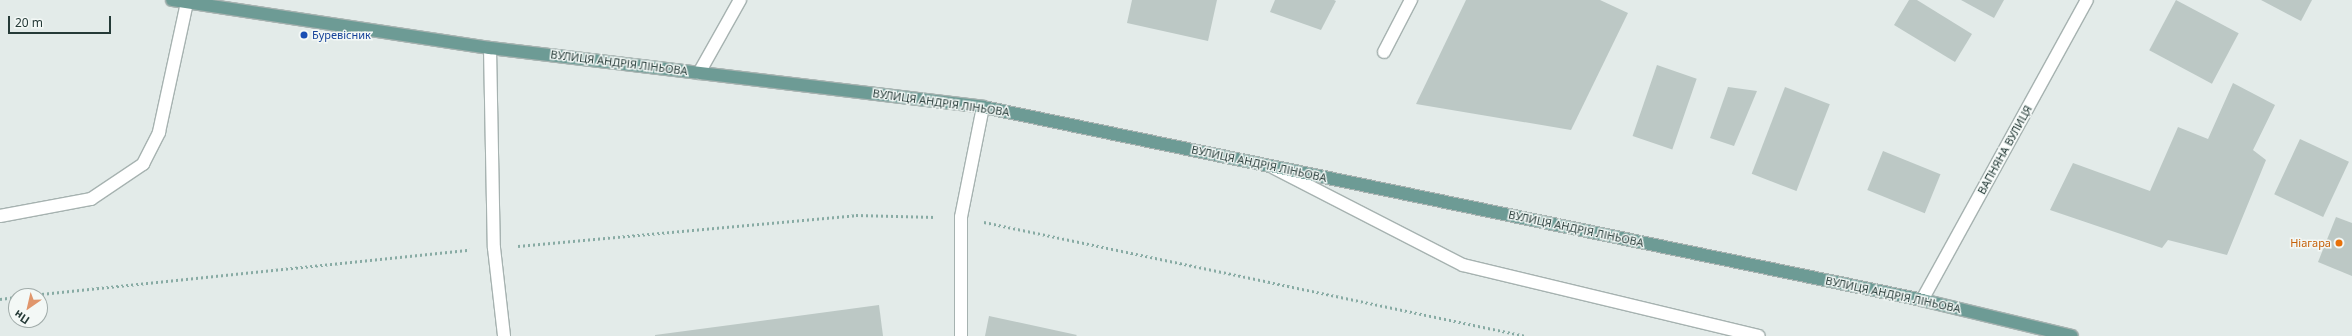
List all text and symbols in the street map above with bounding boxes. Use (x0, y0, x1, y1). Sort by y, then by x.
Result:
scale bar (10, 8, 113, 34)
text: 20 m (15, 14, 43, 31)
place label: Буревісник (312, 28, 371, 42)
marker: Буревісник (299, 30, 309, 40)
street label: ВУЛИЦЯ АНДРІЯ ЛІНЬОВА (550, 48, 688, 78)
street label: ВУЛИЦЯ АНДРІЯ ЛІНЬОВА (872, 87, 1010, 119)
street label: ВАПНЯНА ВУЛИЦЯ (1975, 103, 2035, 197)
street label: ВУЛИЦЯ АНДРІЯ ЛІНЬОВА (1190, 143, 1328, 185)
street label: ВУЛИЦЯ АНДРІЯ ЛІНЬОВА (1507, 208, 1645, 250)
place label: Ніагара (2290, 236, 2331, 250)
marker: Ніагара (2334, 238, 2344, 248)
street label: ВУЛИЦЯ АНДРІЯ ЛІНЬОВА (1824, 274, 1962, 316)
north arrow (8, 288, 48, 328)
text: Пн (11, 307, 32, 328)

